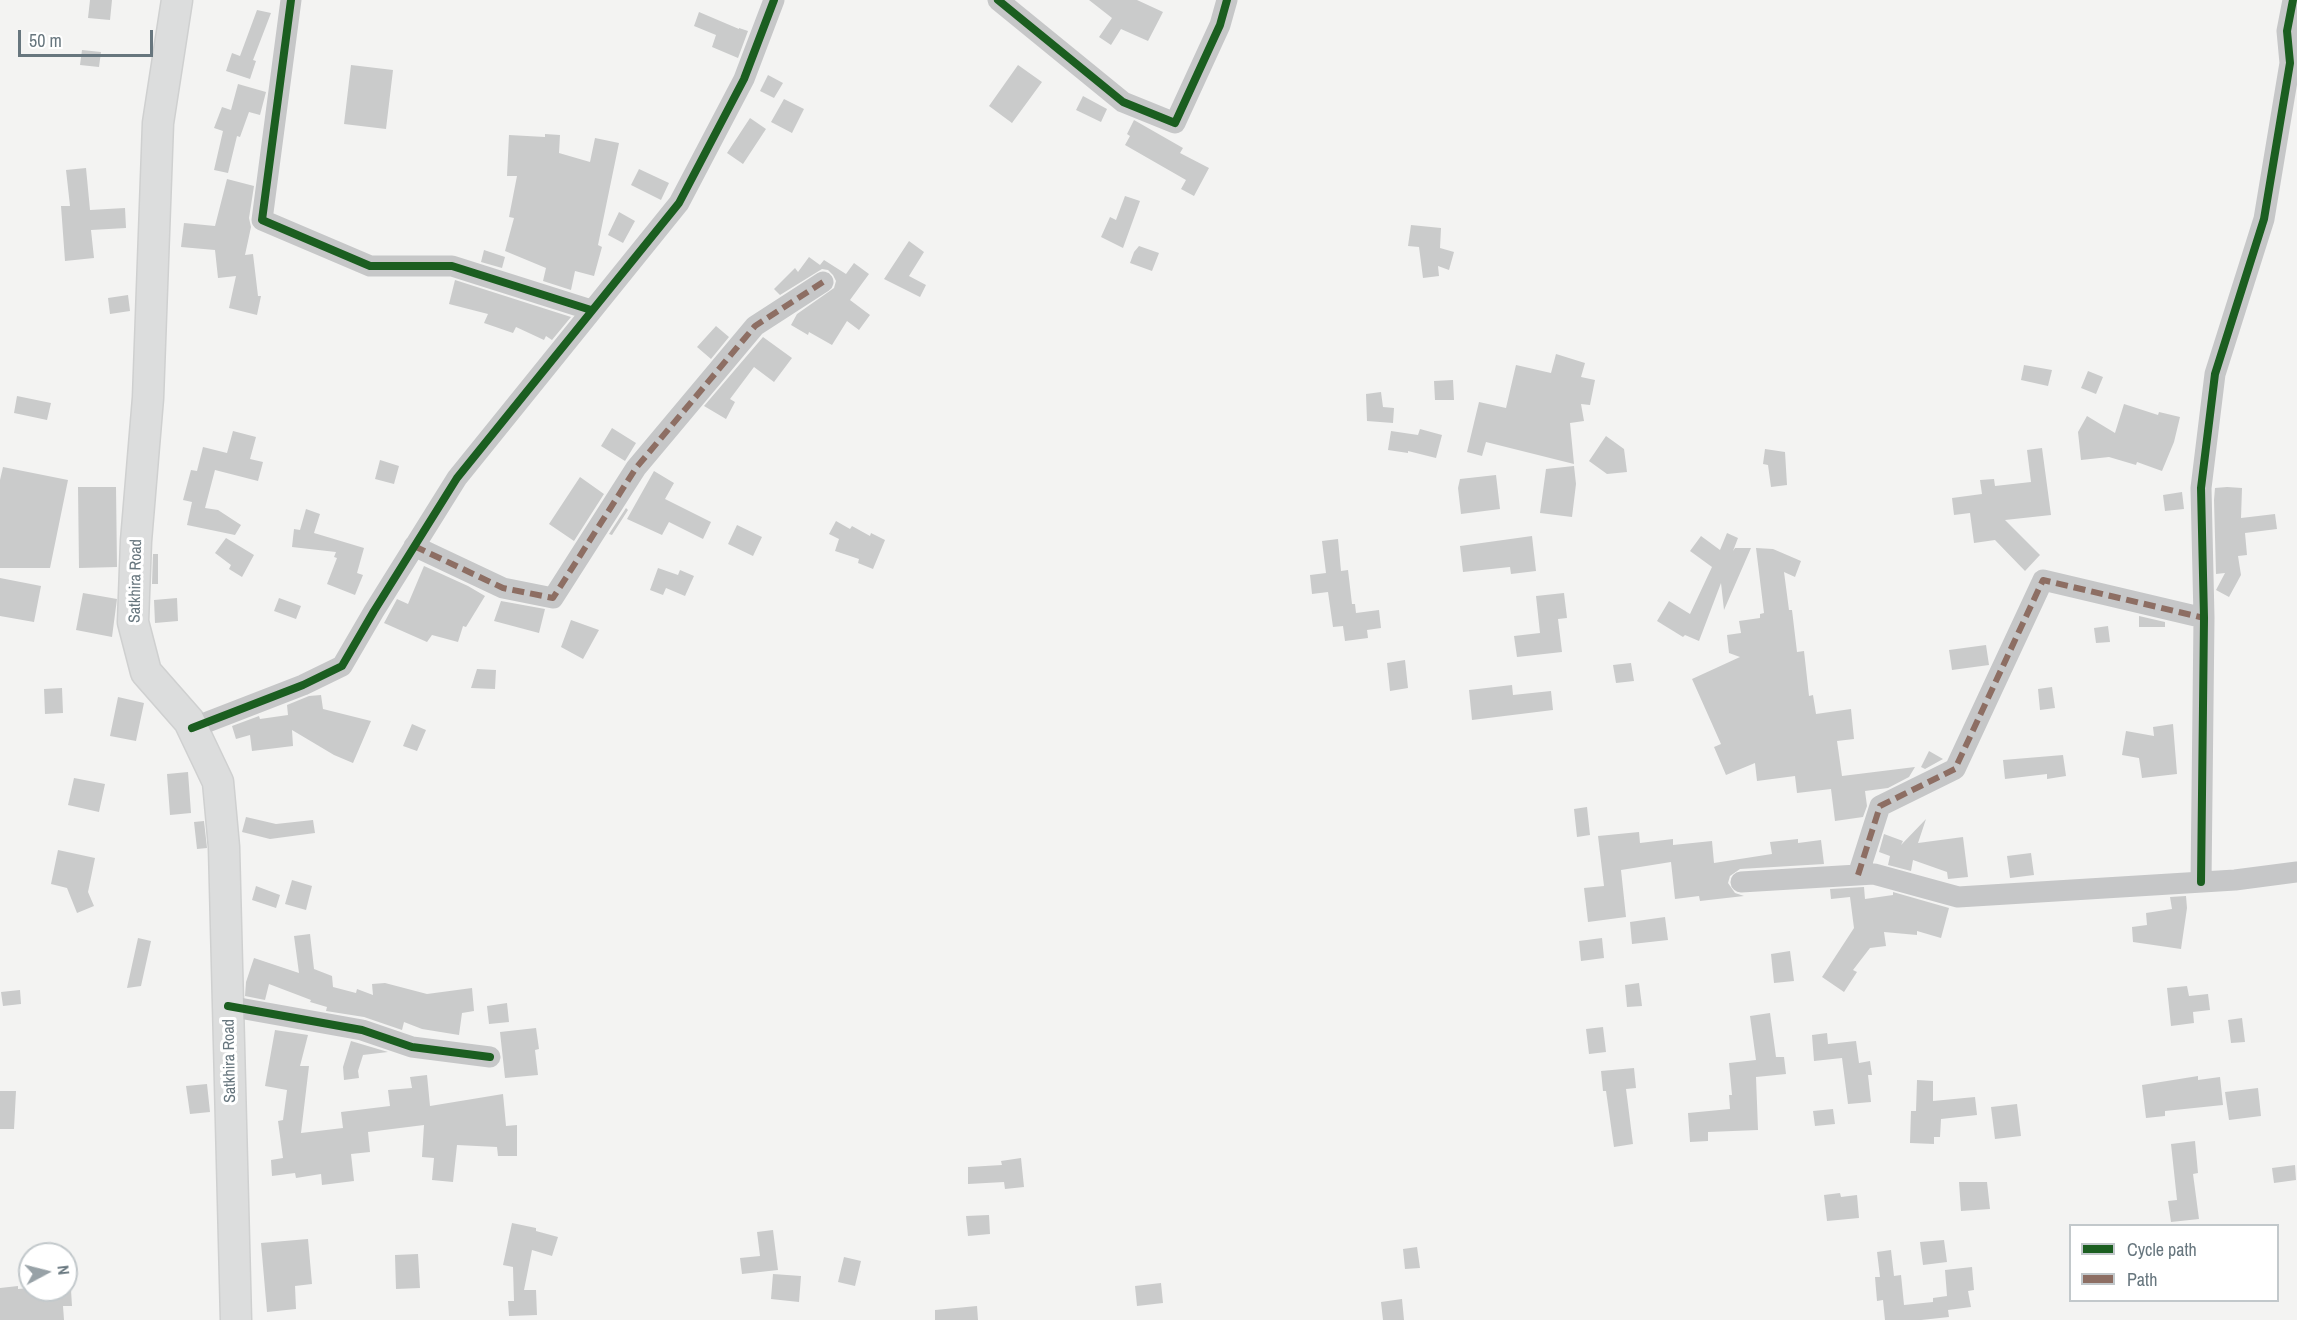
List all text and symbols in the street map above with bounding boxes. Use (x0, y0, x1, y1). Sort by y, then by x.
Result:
scale bar (21, 18, 156, 56)
text: 50 m (29, 28, 62, 53)
street label: Satkhira Road (126, 539, 146, 623)
street label: Satkhira Road (220, 1019, 240, 1103)
legend (2069, 1224, 2279, 1302)
text: Cycle path (2127, 1237, 2197, 1262)
north arrow (18, 1242, 78, 1302)
text: N (52, 1264, 75, 1276)
text: Path (2127, 1267, 2157, 1292)

